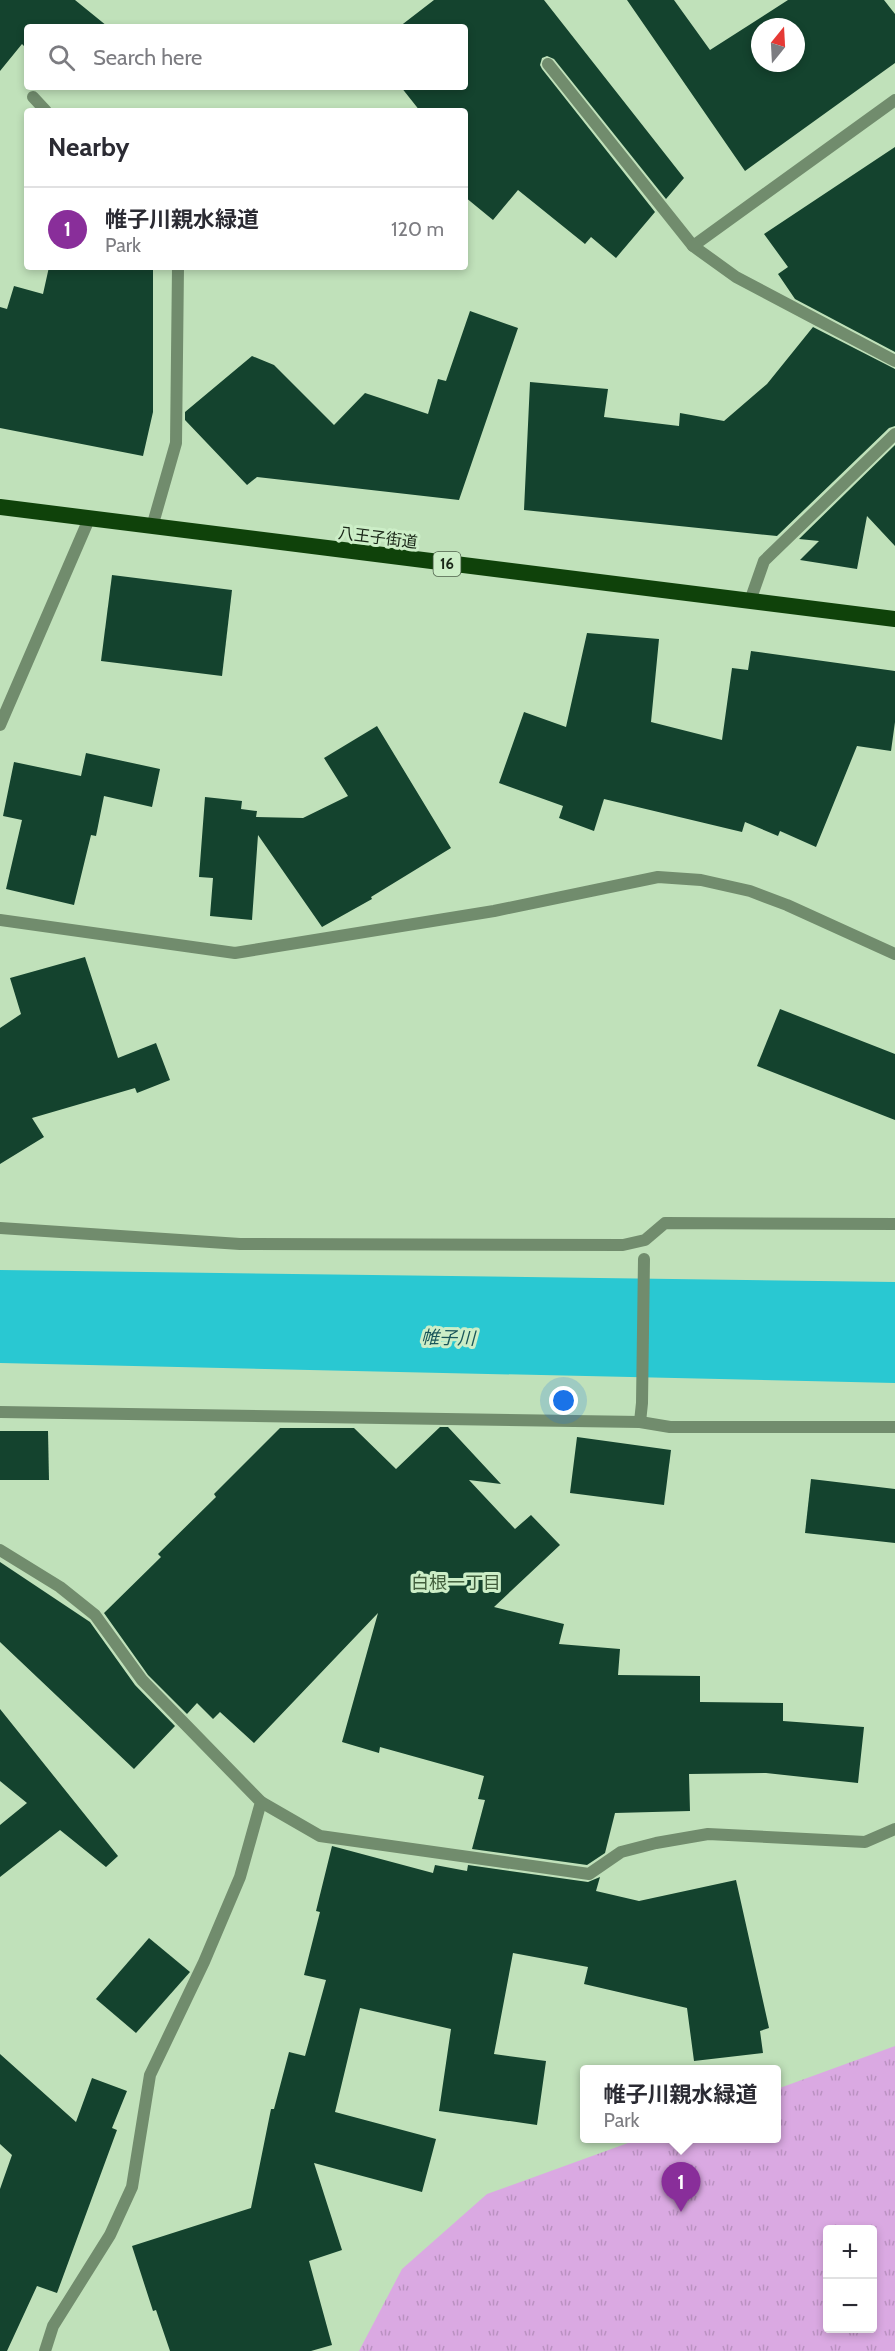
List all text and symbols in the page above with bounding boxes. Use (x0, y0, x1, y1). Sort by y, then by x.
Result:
north arrow (751, 18, 805, 72)
search box (24, 24, 468, 90)
icon: search (45, 41, 78, 74)
text: Search here (93, 44, 202, 71)
text: Nearby (48, 131, 129, 163)
text: 帷子川親水緑道 (105, 206, 259, 233)
text: 1 (64, 217, 71, 241)
text: 120 m (391, 217, 444, 241)
text: Park (105, 233, 141, 257)
street label: 八王子街道 (337, 523, 419, 552)
road number: 16 (434, 552, 460, 576)
water label: 帷子川 (421, 1327, 477, 1350)
your location (549, 1386, 578, 1415)
district label: 白根一丁目 (411, 1572, 501, 1594)
popup (580, 2065, 781, 2143)
text: 帷子川親水緑道 (603, 2081, 758, 2108)
text: Park (603, 2108, 640, 2132)
pin: 1 (662, 2162, 700, 2212)
map controls (823, 2225, 877, 2333)
button: + (823, 2225, 877, 2279)
button: − (823, 2279, 877, 2333)

